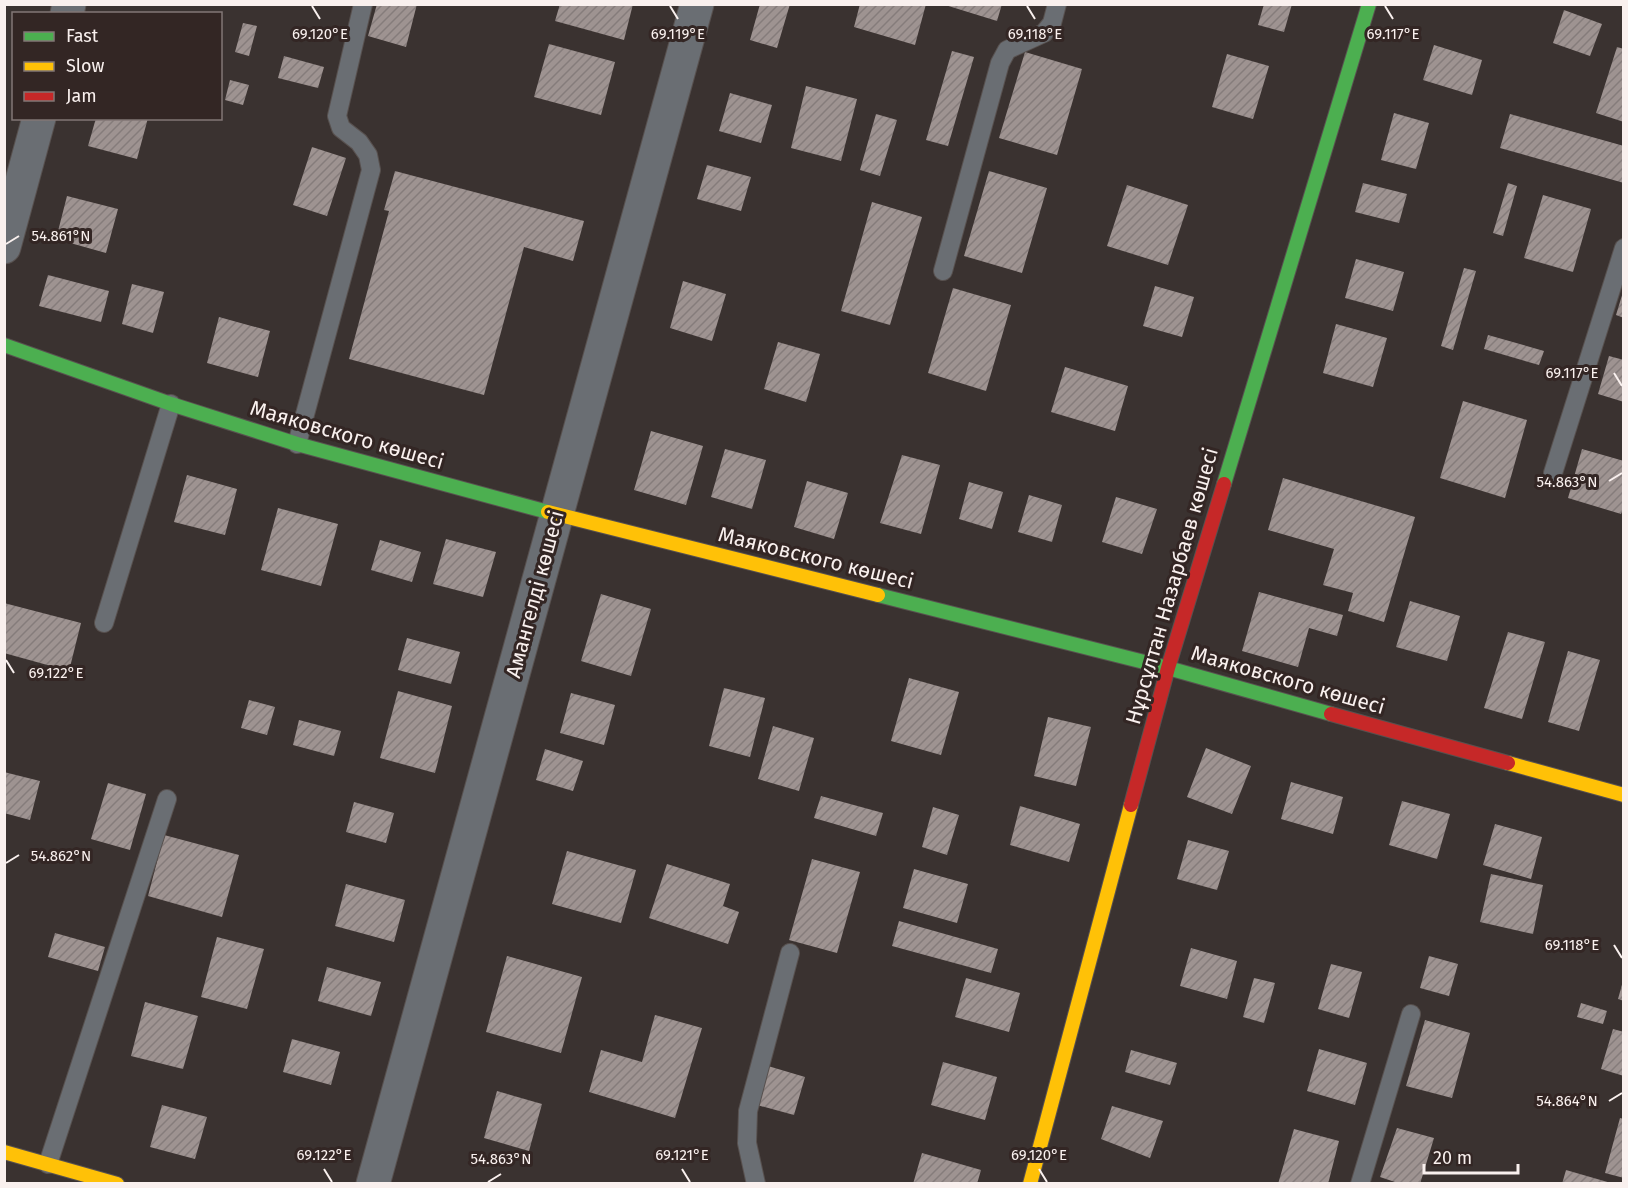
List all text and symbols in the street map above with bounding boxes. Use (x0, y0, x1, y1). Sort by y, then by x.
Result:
legend (12, 12, 222, 120)
text: Fast (66, 25, 99, 47)
text: 69.120°E (292, 25, 348, 43)
text: 69.119°E (651, 25, 705, 43)
text: 69.118°E (1008, 25, 1062, 43)
text: 69.117°E (1366, 25, 1420, 43)
text: Slow (66, 55, 105, 77)
text: Jam (66, 85, 97, 107)
text: 54.861°N (31, 227, 91, 245)
text: 69.117°E (1545, 364, 1599, 382)
street label: Маяковского көшесі (247, 395, 447, 475)
street label: Нұрсұлтан Назарбаев көшесі (1120, 445, 1224, 727)
text: 54.863°N (1537, 473, 1597, 491)
street label: Амангелді көшесі (500, 508, 570, 680)
street label: Маяковского көшесі (716, 521, 916, 595)
street label: Маяковского көшесі (1188, 640, 1388, 720)
text: 69.122°E (29, 664, 83, 682)
text: 54.862°N (31, 847, 91, 865)
text: 69.118°E (1545, 936, 1599, 954)
text: 54.864°N (1536, 1092, 1598, 1110)
scale bar (1424, 1137, 1518, 1175)
text: 69.122°E (297, 1146, 351, 1164)
text: 69.121°E (655, 1146, 709, 1164)
text: 69.120°E (1011, 1146, 1067, 1164)
text: 20 m (1433, 1147, 1472, 1169)
text: 54.863°N (471, 1150, 531, 1168)

